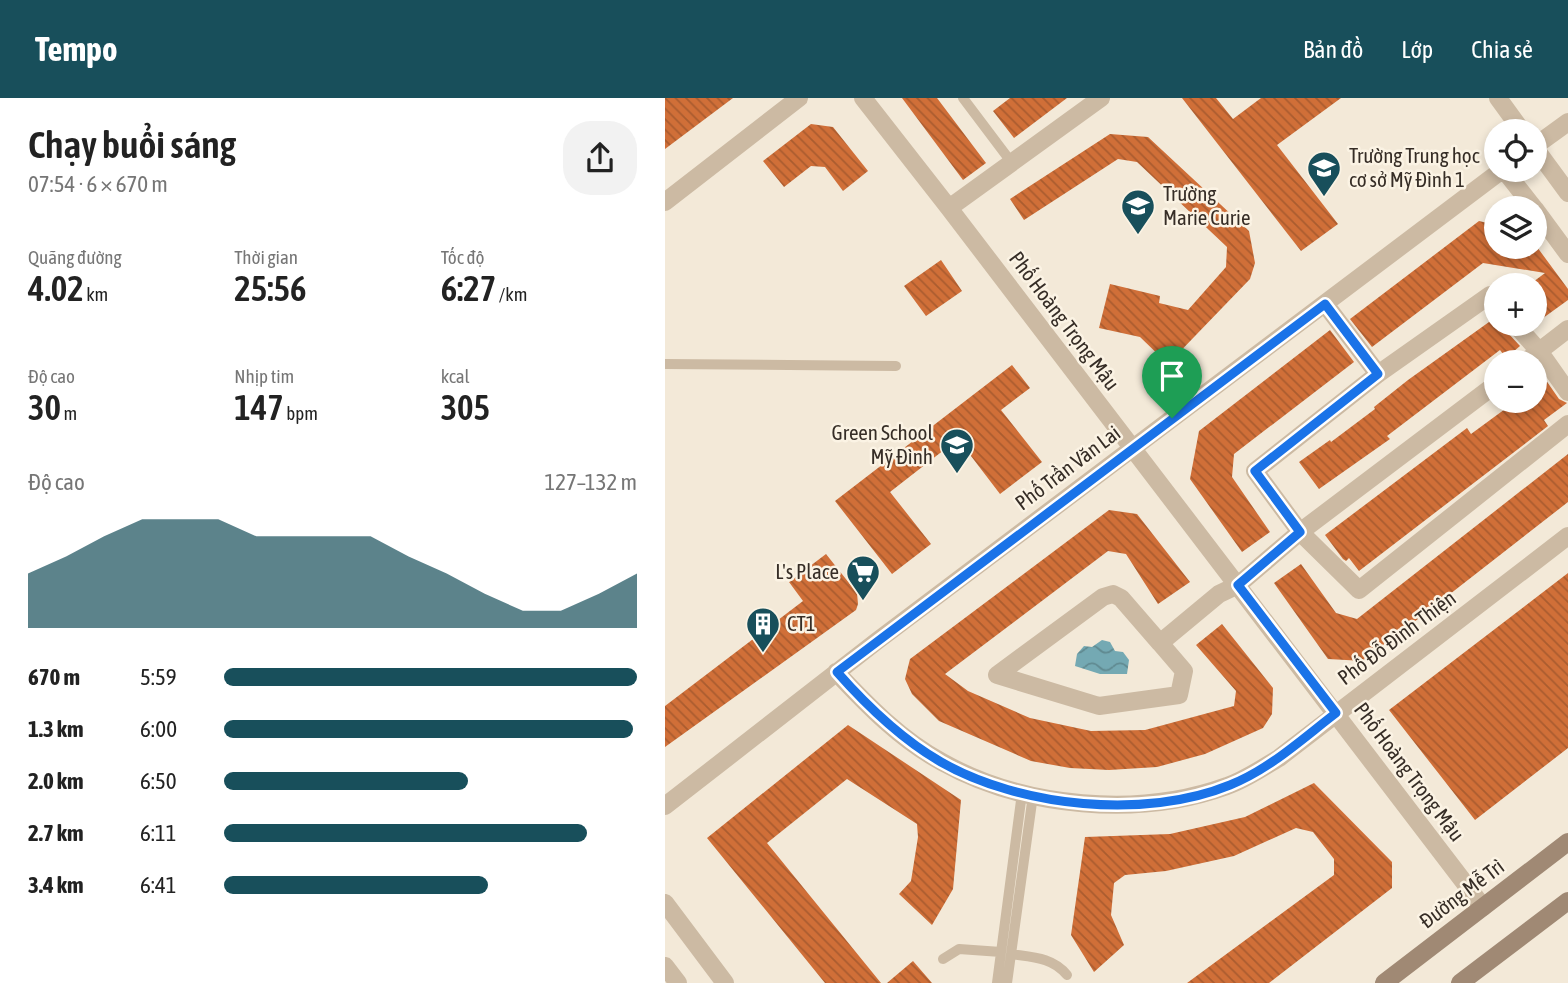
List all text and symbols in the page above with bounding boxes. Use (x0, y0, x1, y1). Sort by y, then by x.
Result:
text: Tempo (35, 30, 117, 68)
text: Bản đồ (1303, 36, 1363, 63)
text: Lớp (1401, 36, 1433, 63)
text: Chia sẻ (1471, 36, 1533, 63)
map controls (1484, 119, 1547, 413)
button: locate (1484, 119, 1547, 182)
button: share (563, 121, 637, 195)
text: Chạy buổi sáng (28, 123, 236, 166)
place label: Trường Trung học cơ sở Mỹ Đình 1 (1349, 143, 1480, 191)
school or university icon: Trường Trung học cơ sở Mỹ Đình 1 (1305, 149, 1343, 198)
text: 07:54 · 6 × 670 m (28, 171, 168, 197)
place label: Trường Marie Curie (1163, 181, 1250, 229)
school or university icon: Trường Marie Curie (1119, 187, 1157, 236)
button: layers (1484, 196, 1547, 259)
text: Quãng đường (28, 246, 122, 268)
text: Thời gian (234, 246, 298, 268)
text: Tốc độ (441, 246, 485, 268)
street label: Phố Hoàng Trọng Mậu (1005, 246, 1125, 394)
text: 4.02 (28, 268, 84, 308)
text: 25:56 (234, 268, 306, 308)
text: 6:27 (441, 268, 496, 308)
button: + (1484, 273, 1547, 336)
text: km (84, 283, 108, 305)
text: /km (496, 283, 527, 305)
pin (1142, 346, 1202, 418)
button: − (1484, 350, 1547, 413)
icon: arrive (1153, 357, 1191, 395)
text: Độ cao (28, 365, 75, 387)
text: Nhịp tim (234, 365, 294, 387)
text: kcal (441, 365, 470, 387)
text: 30 (28, 387, 61, 427)
text: 147 (234, 387, 284, 427)
text: 305 (441, 387, 490, 427)
text: m (61, 402, 77, 424)
text: bpm (284, 402, 318, 424)
place label: Green School Mỹ Đình (832, 420, 933, 468)
street label: Phố Trần Văn Lai (1010, 420, 1125, 514)
school or university icon: Green School Mỹ Đình (938, 426, 976, 475)
text: Độ cao (28, 469, 85, 495)
text: 127–132 m (544, 469, 637, 495)
supermarket icon: L's Place (844, 553, 882, 602)
place label: L's Place (775, 559, 839, 583)
street label: Phố Đỗ Đình Thiện (1333, 585, 1460, 689)
building icon: CT1 (744, 605, 782, 654)
place label: CT1 (787, 611, 816, 635)
text: 670 m (28, 664, 80, 690)
text: 5:59 (140, 664, 177, 690)
street label: Phố Hoàng Trọng Mậu (1350, 697, 1470, 845)
text: 1.3 km (28, 716, 84, 742)
text: 6:00 (140, 716, 177, 742)
text: 2.0 km (28, 768, 84, 794)
text: 6:50 (140, 768, 177, 794)
text: 2.7 km (28, 820, 84, 846)
text: 6:11 (140, 820, 177, 846)
street label: Đường Mễ Trì (1415, 854, 1508, 933)
text: 3.4 km (28, 872, 84, 898)
text: 6:41 (140, 872, 177, 898)

